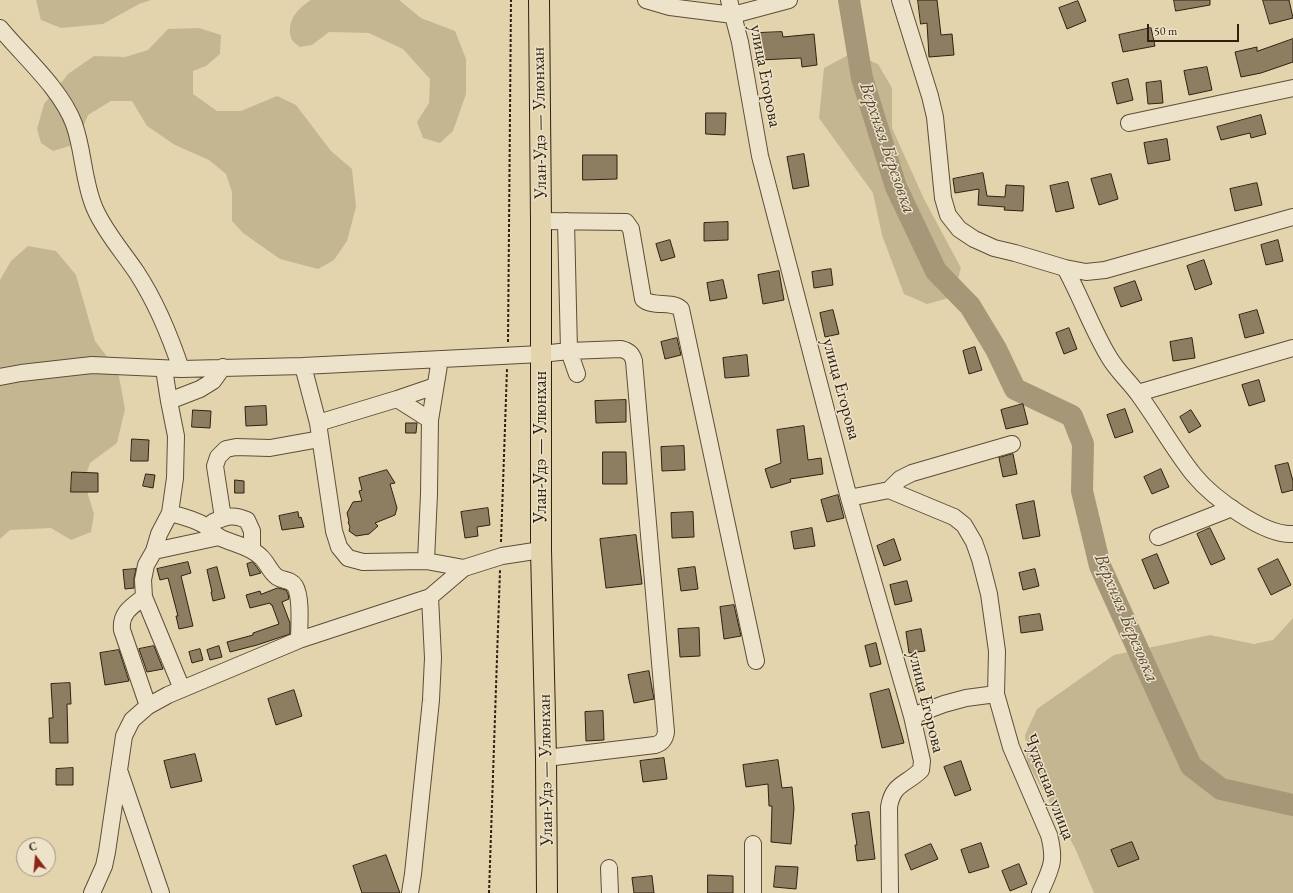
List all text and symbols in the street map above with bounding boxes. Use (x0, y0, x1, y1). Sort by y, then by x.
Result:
scale bar (1149, 16, 1241, 42)
street label: улица Егорова (744, 23, 786, 129)
text: 50 m (1154, 23, 1177, 39)
street label: Улан-Удэ — Улюнхан (528, 47, 552, 199)
water label: Верхняя Березовка (854, 79, 920, 217)
street label: улица Егорова (817, 336, 865, 442)
street label: Улан-Удэ — Улюнхан (530, 371, 552, 523)
water label: Верхняя Березовка (1089, 550, 1163, 686)
street label: улица Егорова (903, 649, 949, 755)
street label: Улан-Удэ — Улюнхан (534, 694, 558, 846)
street label: Чудесная улица (1019, 731, 1079, 843)
north arrow (16, 837, 56, 877)
text: С (27, 839, 39, 854)

